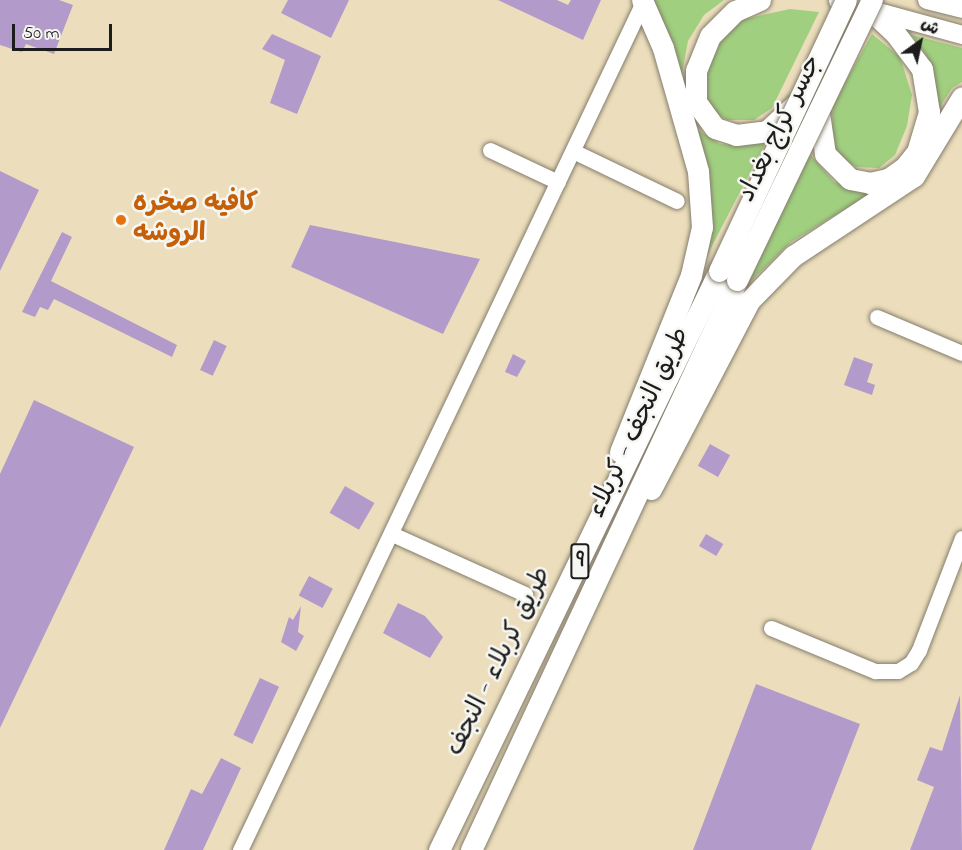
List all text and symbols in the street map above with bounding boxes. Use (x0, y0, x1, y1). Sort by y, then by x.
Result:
scale bar (15, 12, 116, 50)
north arrow (890, 12, 950, 72)
text: ش (916, 12, 944, 42)
text: 50 m (23, 21, 60, 47)
street label: جسر كراج بغداد (732, 50, 830, 208)
place label: كافيه صخره الروشه (133, 189, 258, 250)
marker: كافيه صخره الروشه (114, 213, 128, 227)
street label: طريق النجف - کربلاء (582, 323, 698, 523)
road number: 9 (570, 540, 590, 582)
street label: طريق کربلاء - النجف (441, 562, 559, 762)

